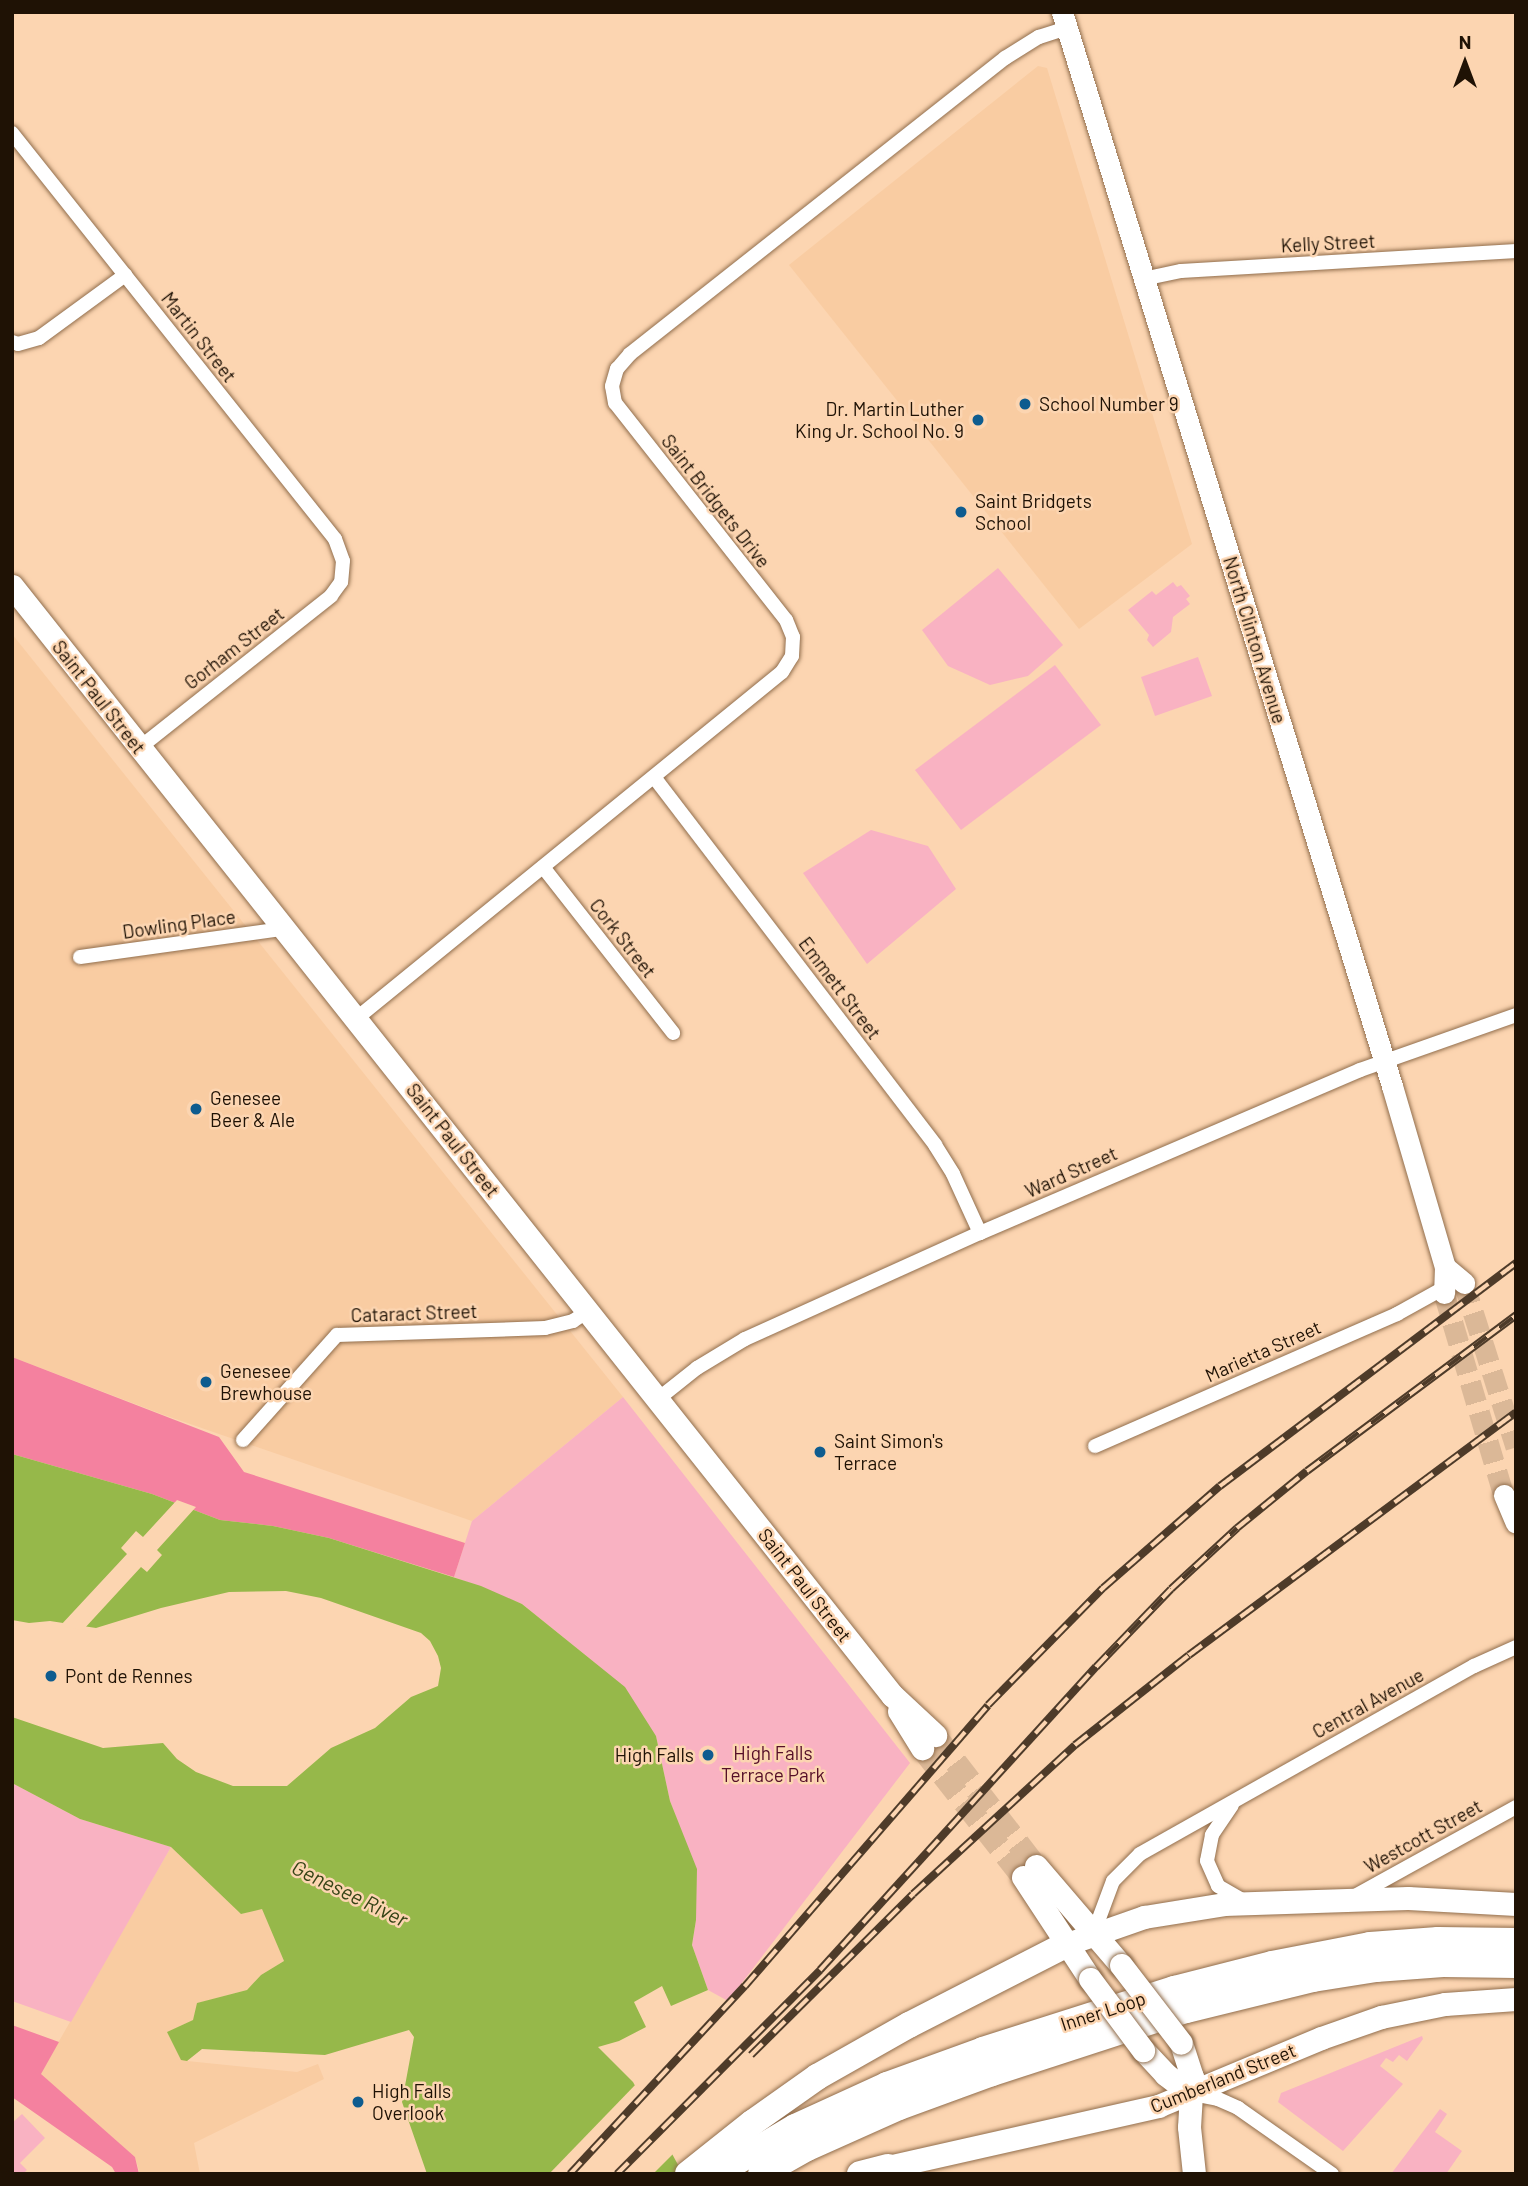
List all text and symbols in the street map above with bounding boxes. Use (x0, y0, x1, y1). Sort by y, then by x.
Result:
north arrow (1430, 28, 1500, 98)
text: N (1459, 30, 1471, 53)
street label: Kelly Street (1280, 229, 1376, 257)
street label: Martin Street (157, 287, 241, 387)
place label: School Number 9 (1039, 393, 1179, 415)
marker: School Number 9 (1017, 396, 1033, 412)
place label: Dr. Martin Luther King Jr. School No. 9 (795, 398, 964, 442)
marker: Dr. Martin Luther King Jr. School No. 9 (970, 412, 986, 428)
street label: Saint Bridgets Drive (657, 430, 775, 572)
place label: Saint Bridgets School (975, 490, 1092, 534)
marker: Saint Bridgets School (953, 504, 969, 520)
street label: North Clinton Avenue (1219, 554, 1291, 726)
street label: Gorham Street (180, 602, 288, 694)
street label: Saint Paul Street (48, 636, 150, 758)
street label: Cork Street (585, 894, 661, 982)
street label: Dowling Place (121, 905, 237, 943)
street label: Emmett Street (794, 932, 886, 1044)
street label: Saint Paul Street (402, 1079, 504, 1201)
place label: Genesee Beer & Ale (210, 1087, 295, 1131)
marker: Genesee Beer & Ale (188, 1101, 204, 1117)
street label: Ward Street (1021, 1142, 1121, 1202)
street label: Cataract Street (350, 1299, 478, 1327)
street label: Marietta Street (1202, 1315, 1324, 1387)
place label: Genesee Brewhouse (220, 1360, 312, 1404)
marker: Genesee Brewhouse (198, 1374, 214, 1390)
place label: Saint Simon's Terrace (834, 1430, 943, 1474)
marker: Saint Simon's Terrace (812, 1444, 828, 1460)
street label: Saint Paul Street (754, 1524, 856, 1646)
street label: Central Avenue (1308, 1663, 1428, 1743)
place label: Pont de Rennes (65, 1665, 193, 1687)
marker: Pont de Rennes (43, 1668, 59, 1684)
park label: High Falls Terrace Park (721, 1742, 825, 1786)
place label: High Falls (615, 1744, 694, 1766)
marker: High Falls (700, 1747, 716, 1763)
street label: Westcott Street (1360, 1794, 1486, 1878)
water label: Genesee River (288, 1854, 412, 1932)
street label: Inner Loop (1058, 1987, 1148, 2035)
street label: Cumberland Street (1147, 2038, 1299, 2118)
place label: High Falls Overlook (372, 2080, 451, 2124)
marker: High Falls Overlook (350, 2094, 366, 2110)

